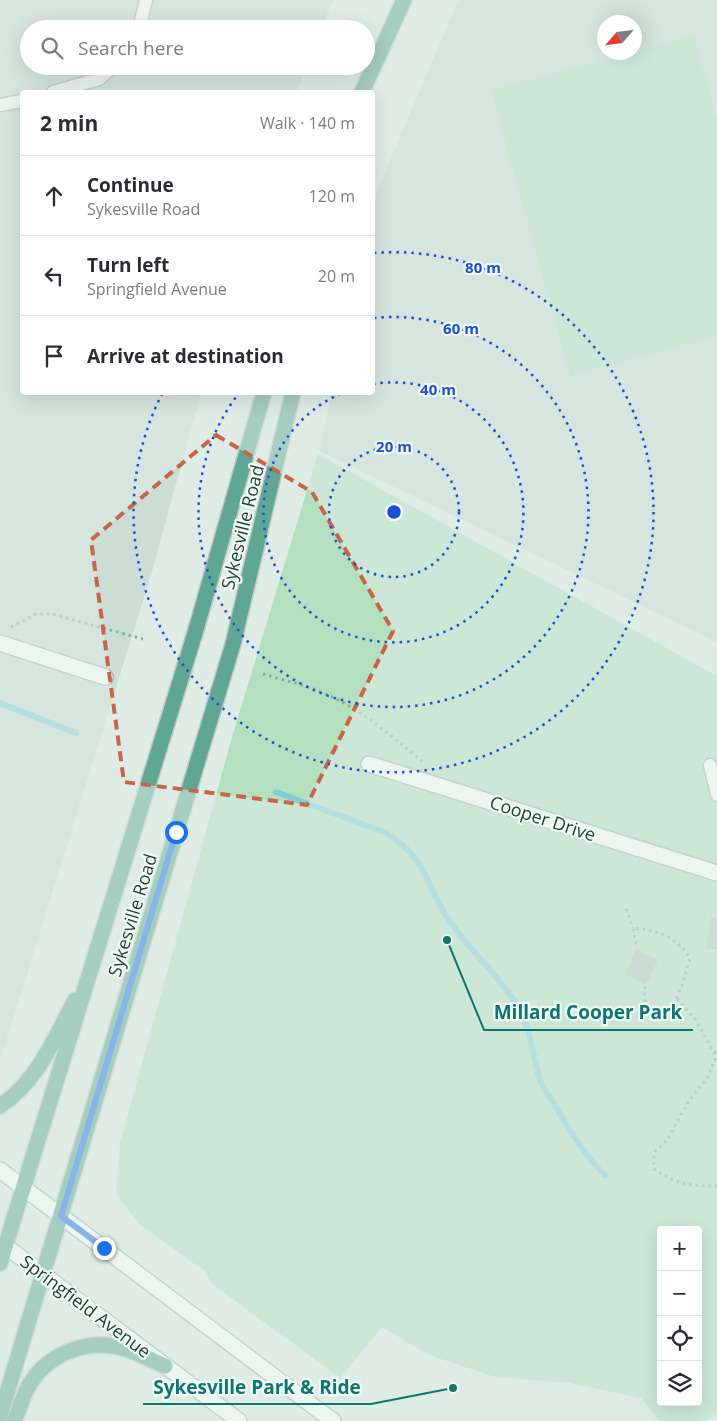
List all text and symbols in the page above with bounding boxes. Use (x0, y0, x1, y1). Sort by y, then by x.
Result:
north arrow (597, 15, 642, 60)
search box (20, 20, 375, 75)
icon: search (38, 34, 66, 62)
text: Search here (78, 35, 184, 61)
text: 2 min (40, 109, 98, 137)
text: Walk · 140 m (260, 112, 355, 134)
text: Continue (87, 172, 174, 198)
icon: ahead (40, 182, 68, 210)
text: 120 m (309, 185, 355, 207)
text: Sykesville Road (87, 198, 200, 220)
text: Turn left (87, 252, 169, 278)
text: 80 m (465, 257, 501, 277)
icon: left (40, 262, 68, 290)
text: 20 m (318, 265, 355, 287)
text: Springfield Avenue (87, 278, 227, 300)
text: 60 m (443, 318, 479, 338)
icon: arrive (40, 342, 68, 370)
text: Arrive at destination (87, 343, 284, 369)
text: 40 m (420, 379, 456, 399)
text: 20 m (376, 436, 412, 456)
street label: Sykesville Road (215, 462, 269, 592)
centre of rings (385, 503, 403, 521)
street label: Cooper Drive (487, 790, 599, 846)
route start (165, 821, 188, 844)
street label: Sykesville Road (102, 851, 162, 979)
callout: Millard Cooper Park (484, 996, 693, 1030)
text: Millard Cooper Park (494, 999, 683, 1025)
map controls (657, 1226, 702, 1406)
button: + (657, 1226, 702, 1271)
route end (93, 1237, 116, 1260)
street label: Springfield Avenue (16, 1249, 156, 1363)
button: − (657, 1271, 702, 1316)
button: locate (657, 1316, 702, 1361)
button: layers (657, 1361, 702, 1406)
callout: Sykesville Park & Ride (143, 1370, 371, 1404)
text: Sykesville Park & Ride (153, 1374, 361, 1400)

